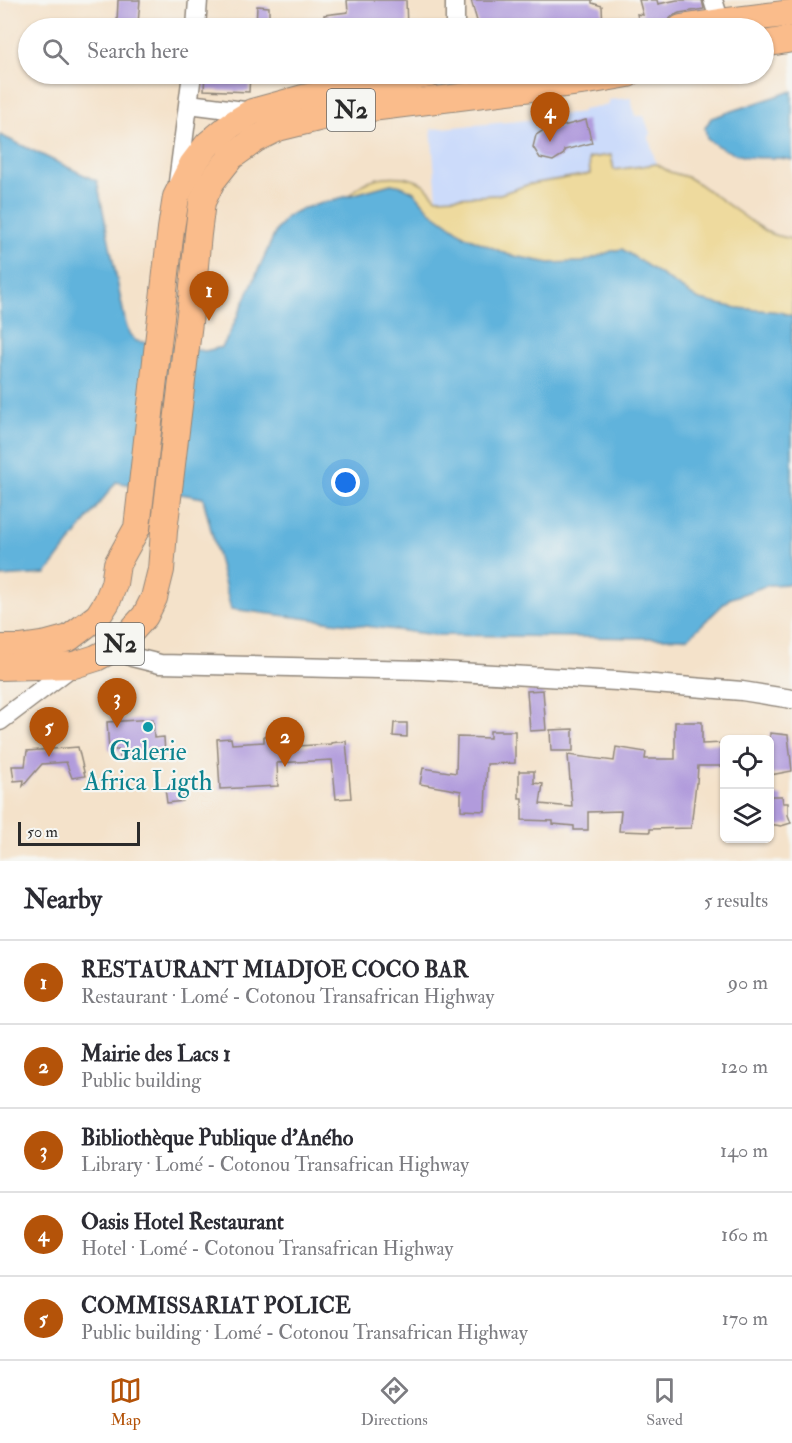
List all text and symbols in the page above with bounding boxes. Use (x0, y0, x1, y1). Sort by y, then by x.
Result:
search box (18, 18, 774, 84)
icon: search (39, 35, 72, 68)
text: Search here (87, 37, 189, 65)
road number: N2 (327, 89, 375, 131)
pin: 4 (530, 92, 570, 142)
pin: 1 (190, 272, 228, 321)
your location (331, 468, 360, 497)
road number: N2 (96, 623, 144, 665)
pin: 3 (98, 678, 136, 728)
pin: 5 (29, 708, 68, 757)
pin: 2 (266, 718, 304, 767)
marker: Galerie Africa Ligth (141, 720, 155, 734)
map controls (720, 735, 774, 843)
button: locate (720, 735, 774, 789)
place label: Galerie Africa Ligth (83, 736, 213, 798)
button: layers (720, 789, 774, 843)
scale bar (18, 819, 140, 846)
text: 50 m (27, 822, 58, 842)
text: Nearby (24, 884, 102, 916)
text: 5 results (704, 888, 768, 913)
text: RESTAURANT MIADJOE COCO BAR (81, 956, 468, 984)
text: 1 (40, 970, 47, 995)
text: 90 m (728, 970, 768, 995)
text: Restaurant · Lomé - Cotonou Transafrican Highway (81, 984, 494, 1009)
text: Mairie des Lacs 1 (81, 1040, 231, 1068)
text: 2 (38, 1054, 49, 1079)
text: 120 m (721, 1054, 768, 1079)
text: Public building (81, 1068, 201, 1093)
text: Bibliothèque Publique d'Aného (81, 1124, 353, 1152)
text: 3 (40, 1138, 47, 1163)
text: 140 m (720, 1138, 768, 1163)
text: Library · Lomé - Cotonou Transafrican Highway (81, 1152, 469, 1177)
text: Oasis Hotel Restaurant (81, 1208, 284, 1236)
text: 4 (38, 1222, 49, 1247)
text: 160 m (721, 1222, 768, 1247)
text: Hotel · Lomé - Cotonou Transafrican Highway (81, 1236, 453, 1261)
text: COMMISSARIAT POLICE (81, 1292, 351, 1320)
text: 5 (39, 1306, 48, 1331)
text: 170 m (722, 1306, 768, 1331)
text: Public building · Lomé - Cotonou Transafrican Highway (81, 1320, 528, 1345)
tab: Map (109, 1374, 142, 1430)
tab: Directions (361, 1374, 428, 1430)
tab: Saved (646, 1374, 683, 1430)

